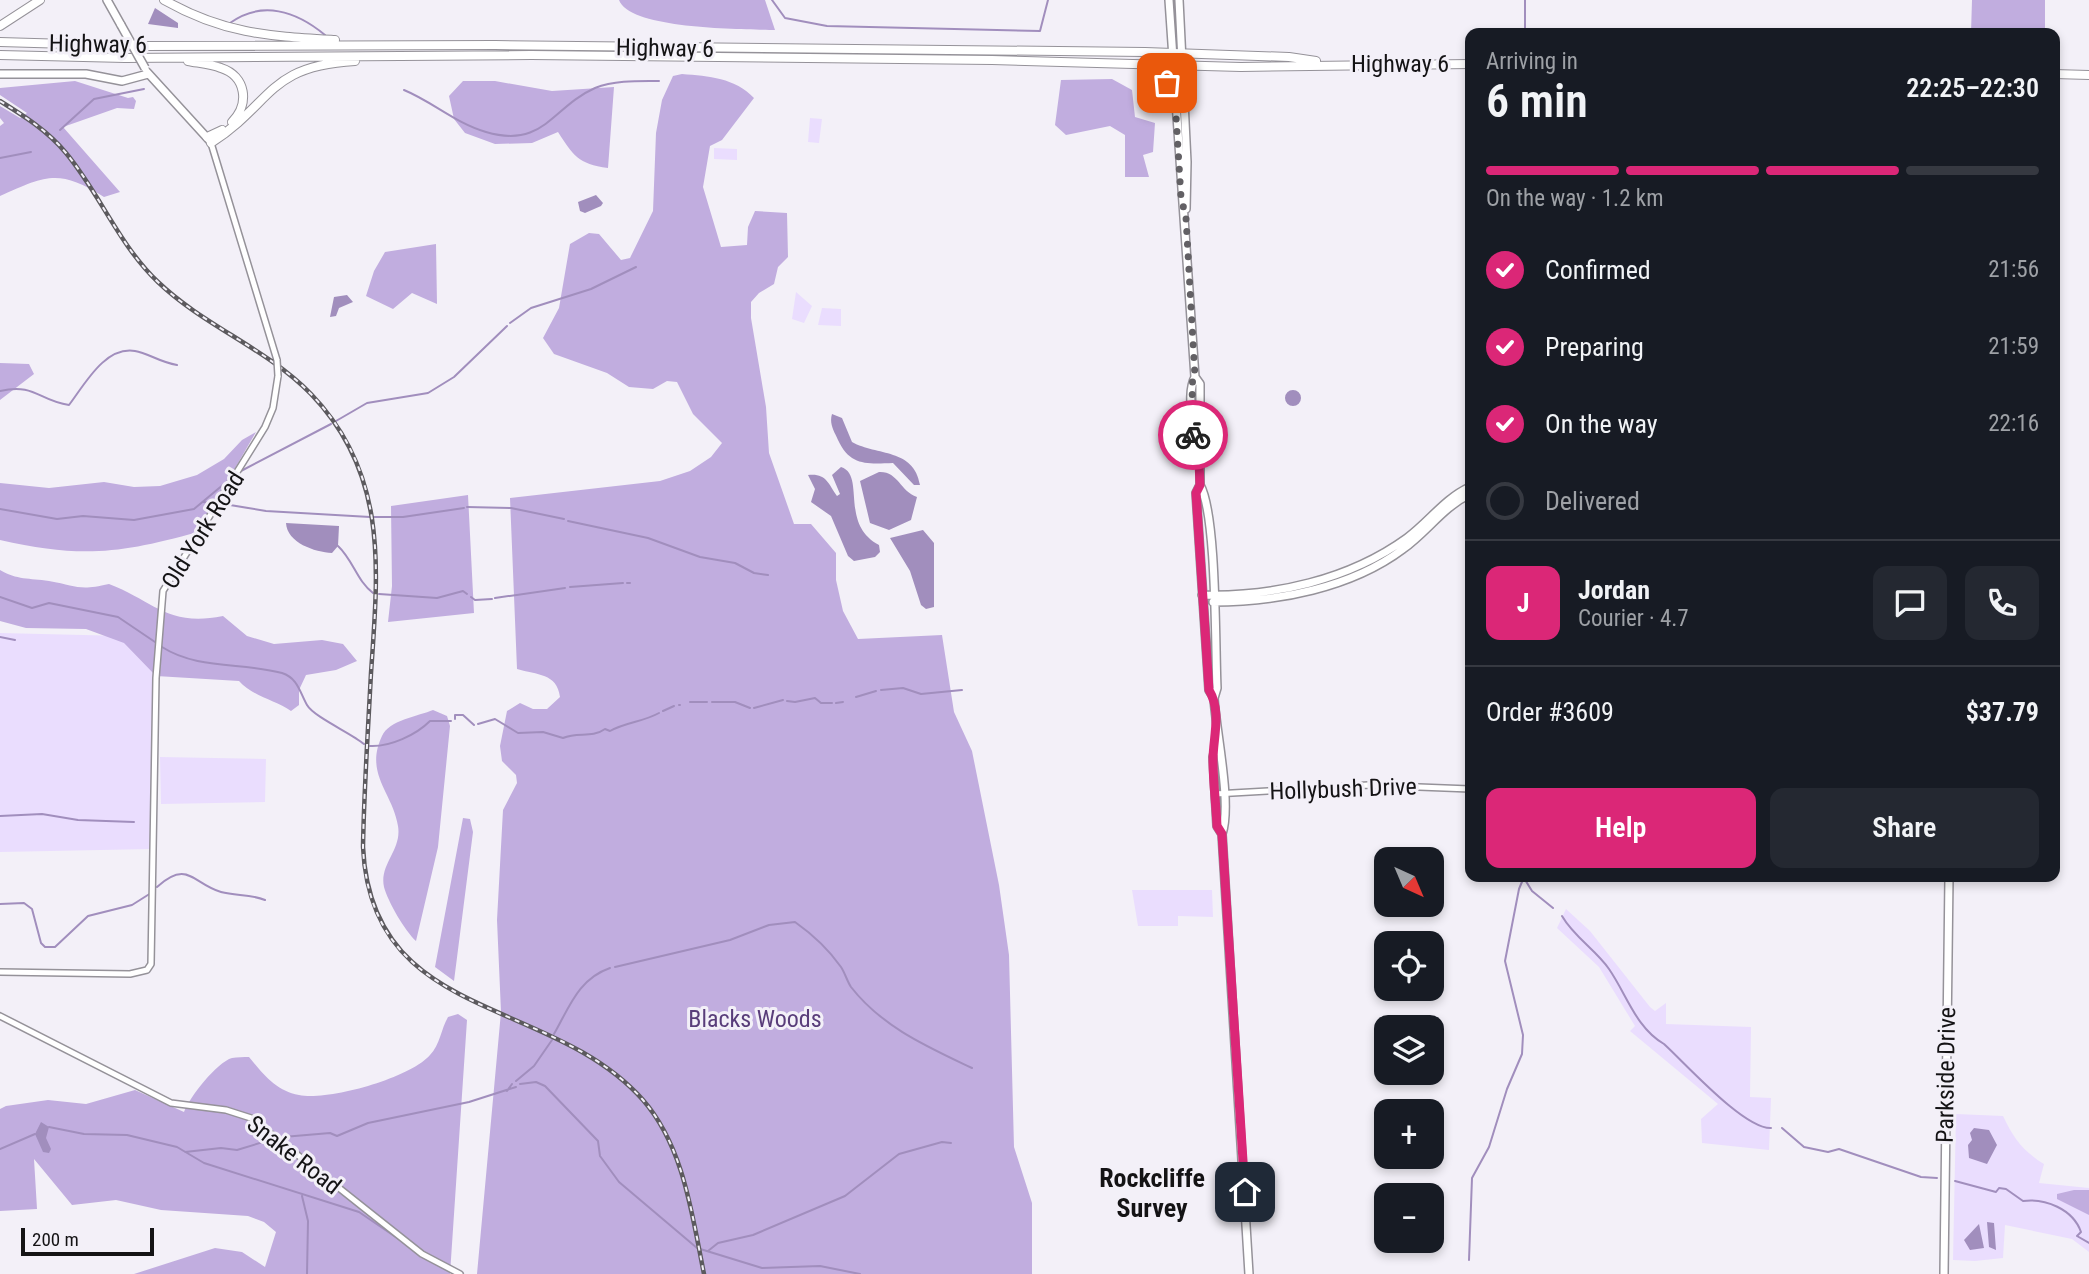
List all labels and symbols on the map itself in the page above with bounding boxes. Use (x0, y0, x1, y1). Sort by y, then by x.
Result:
street label: Highway 6 (49, 29, 147, 59)
street label: Highway 6 (616, 33, 714, 63)
street label: Highway 6 (1351, 50, 1449, 78)
pin (1137, 53, 1197, 113)
courier (1158, 400, 1228, 470)
street label: Old York Road (156, 466, 250, 594)
street label: Hollybush Drive (1269, 772, 1417, 806)
north arrow (1374, 847, 1444, 917)
park label: Blacks Woods (688, 1005, 822, 1033)
street label: Parkside Drive (1931, 1007, 1961, 1143)
street label: Snake Road (242, 1110, 346, 1200)
pin (1215, 1162, 1275, 1222)
district label: Rockcliffe Survey (1099, 1163, 1205, 1223)
scale bar (21, 1225, 154, 1257)

